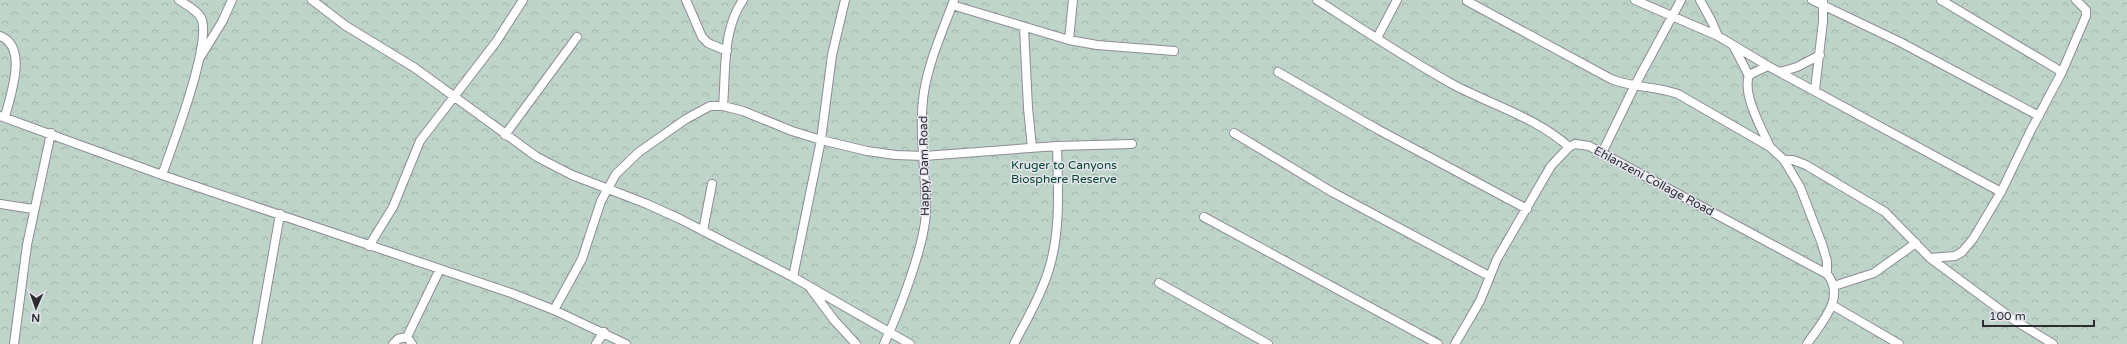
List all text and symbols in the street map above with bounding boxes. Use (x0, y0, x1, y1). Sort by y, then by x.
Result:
street label: Happy Dam Road (916, 116, 932, 216)
street label: Ehlanzeni Collage Road (1592, 143, 1716, 219)
park label: Kruger to Canyons Biosphere Reserve (1011, 158, 1117, 186)
north arrow (16, 288, 56, 328)
scale bar (1983, 302, 2094, 328)
text: 100 m (1989, 309, 2026, 323)
text: N (31, 311, 40, 324)

